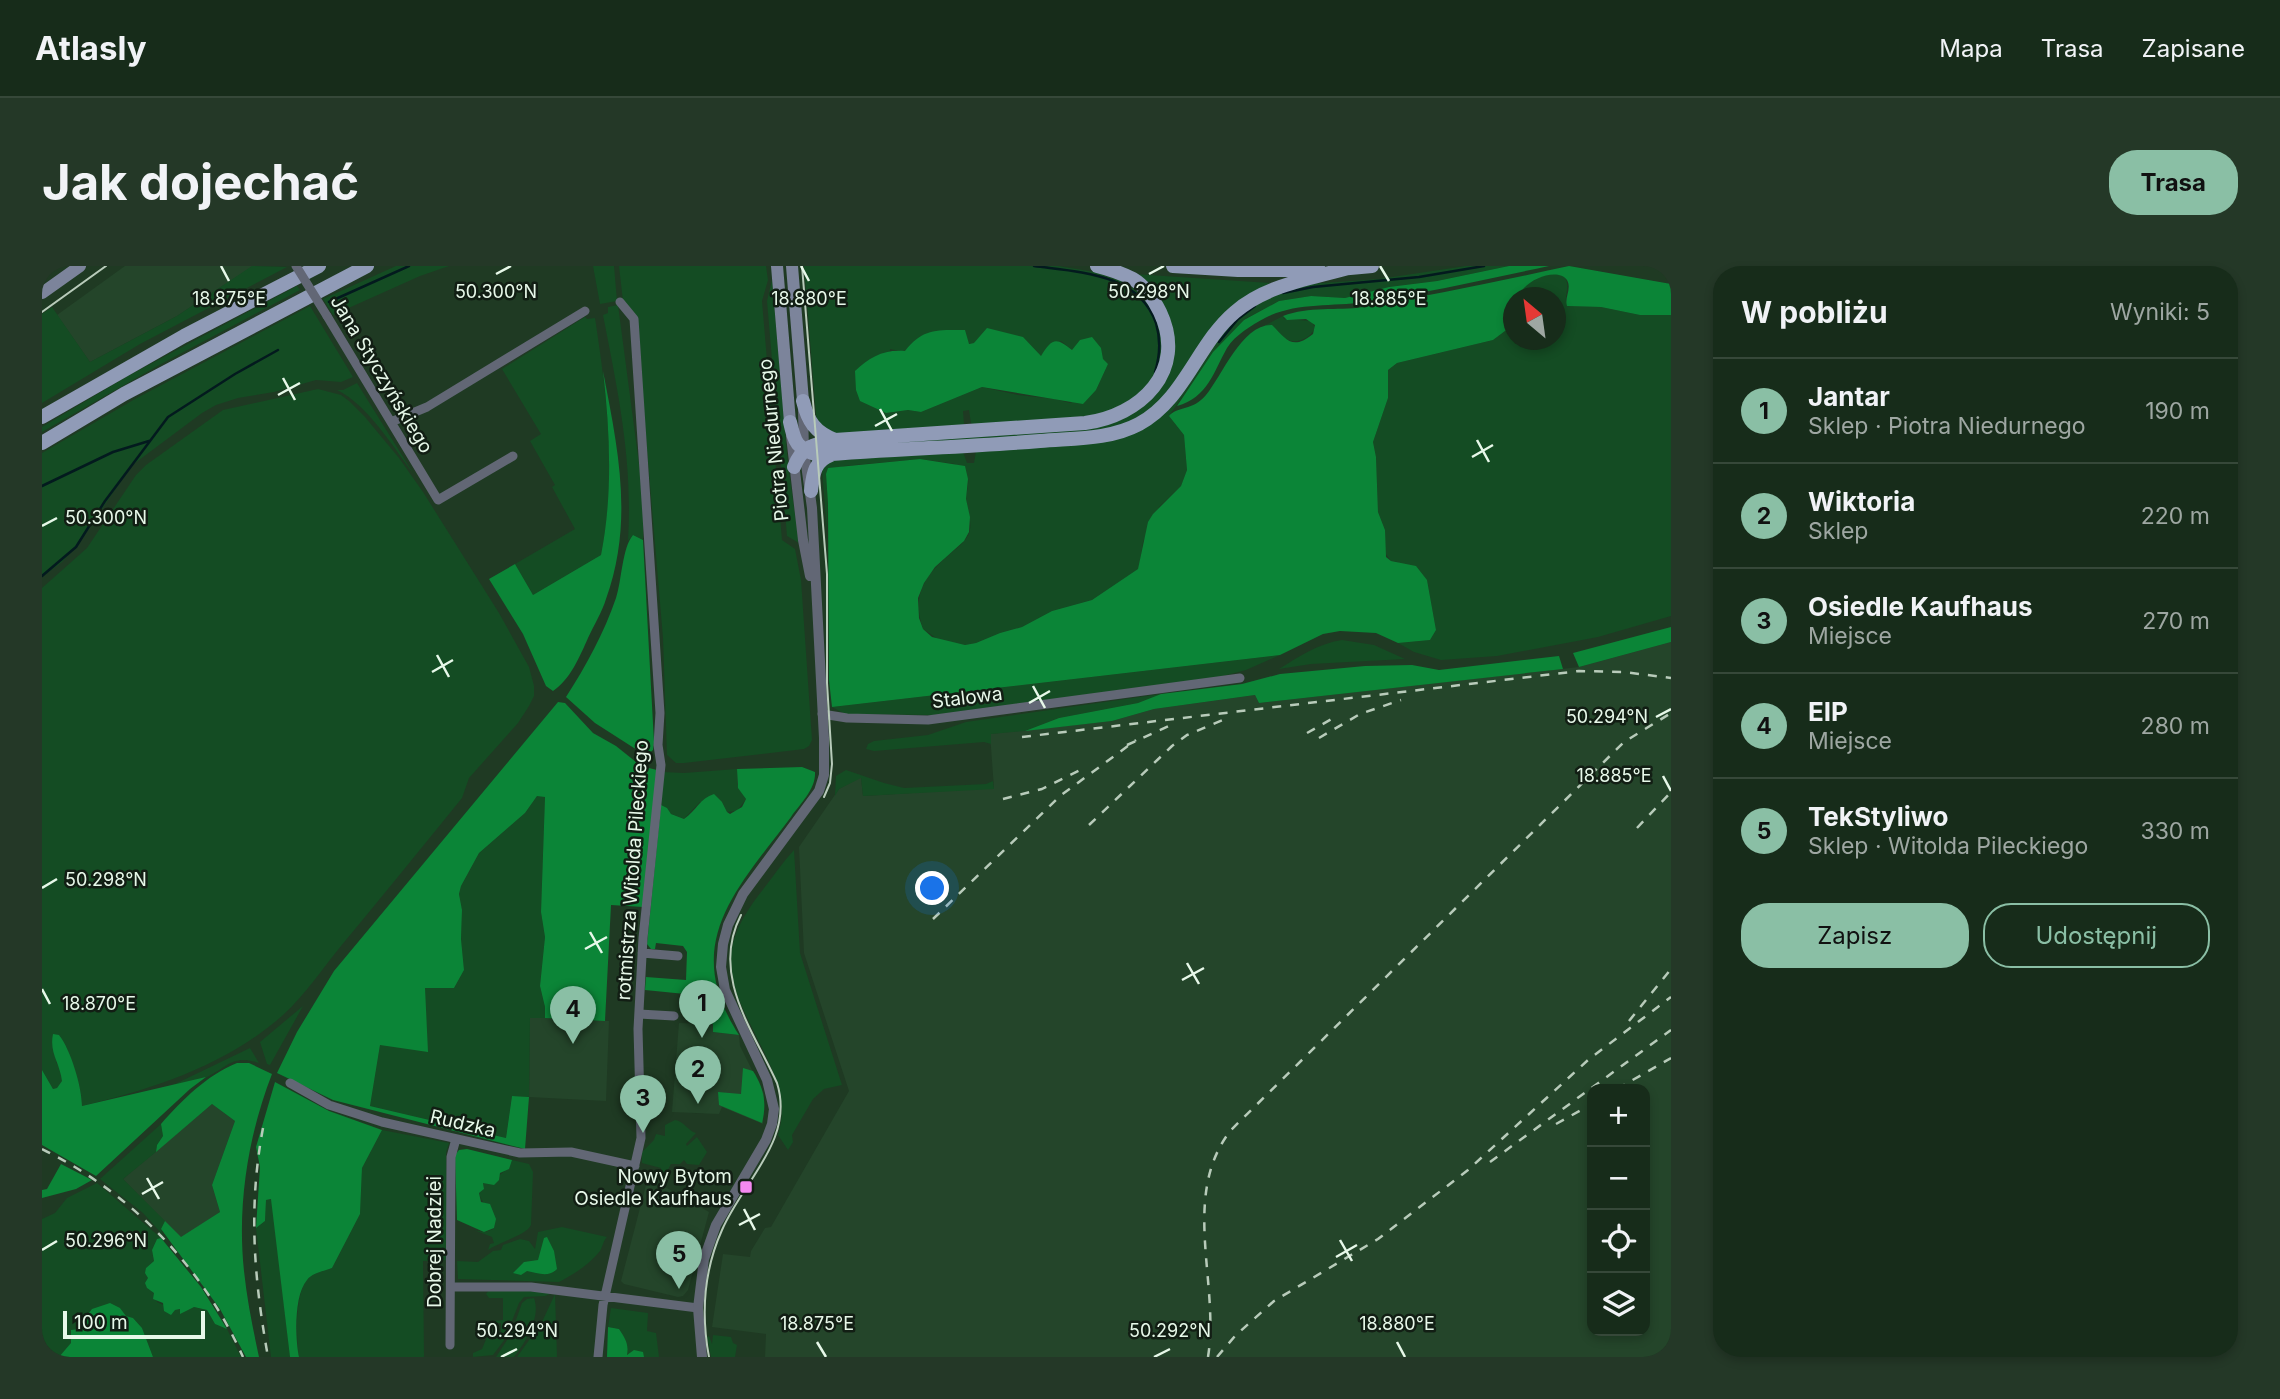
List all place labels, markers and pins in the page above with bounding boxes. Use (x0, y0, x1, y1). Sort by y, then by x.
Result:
pin: 1 (679, 980, 725, 1038)
pin: 4 (550, 986, 596, 1044)
pin: 2 (675, 1046, 721, 1104)
pin: 3 (620, 1075, 666, 1133)
place label: Nowy Bytom Osiedle Kaufhaus (574, 1165, 732, 1210)
marker: Nowy Bytom Osiedle Kaufhaus (738, 1179, 754, 1195)
pin: 5 (656, 1231, 702, 1289)

